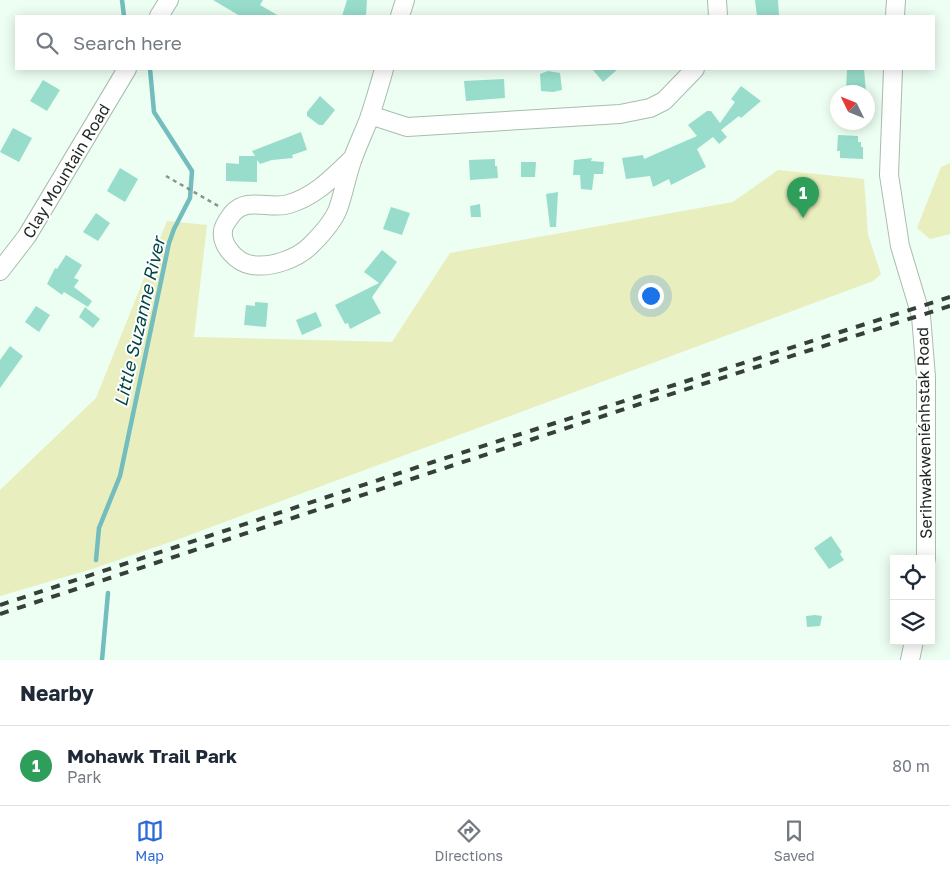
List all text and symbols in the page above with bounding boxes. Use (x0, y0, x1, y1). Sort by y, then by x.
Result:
search box (15, 15, 935, 70)
icon: search (33, 29, 61, 57)
text: Search here (73, 31, 182, 54)
north arrow (830, 85, 875, 130)
street label: Clay Mountain Road (18, 100, 114, 242)
pin: 1 (787, 177, 819, 218)
water label: Little Suzanne River (109, 232, 170, 408)
your location (638, 283, 664, 309)
street label: Serihwakweniénhstak Road (912, 327, 936, 539)
map controls (890, 555, 935, 645)
button: locate (890, 555, 935, 600)
button: layers (890, 600, 935, 645)
text: Nearby (20, 680, 94, 706)
text: Mohawk Trail Park (67, 744, 237, 767)
text: 1 (32, 756, 40, 776)
text: 80 m (892, 756, 930, 776)
text: Park (67, 767, 102, 787)
tab: Map (135, 817, 164, 864)
tab: Directions (435, 817, 503, 864)
tab: Saved (774, 817, 815, 864)

